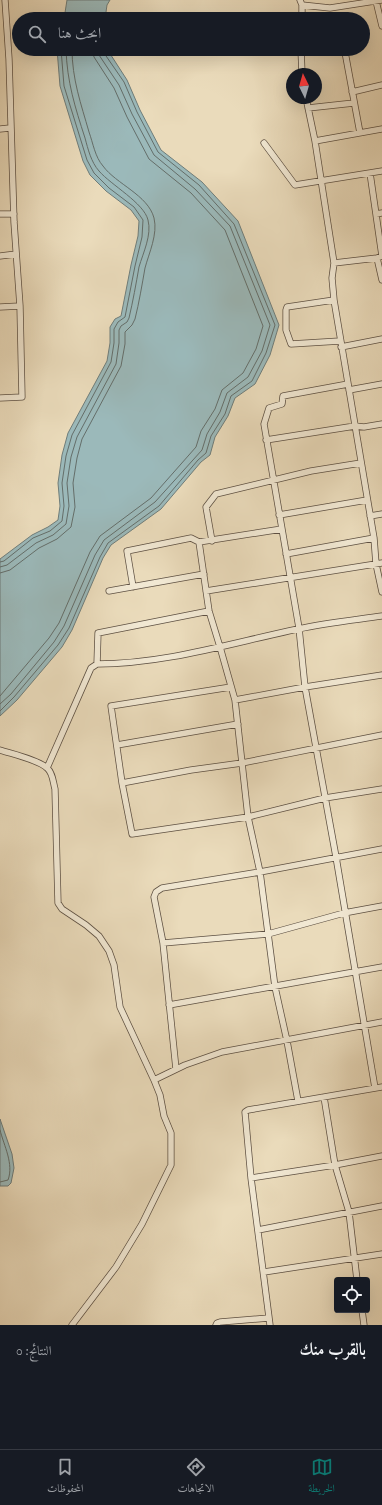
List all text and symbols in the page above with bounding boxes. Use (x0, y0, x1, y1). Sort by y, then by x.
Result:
search box (12, 12, 370, 56)
icon: search (26, 23, 48, 45)
text: ابحث هنا (58, 24, 101, 43)
north arrow (286, 68, 322, 104)
map controls (334, 1277, 370, 1313)
button: locate (334, 1277, 370, 1313)
text: بالقرب منك (300, 1339, 366, 1360)
text: النتائج: 0 (16, 1343, 51, 1359)
tab: المحفوظات (47, 1456, 83, 1499)
tab: الاتجاهات (177, 1456, 214, 1499)
tab: الخريطة (308, 1456, 335, 1499)

